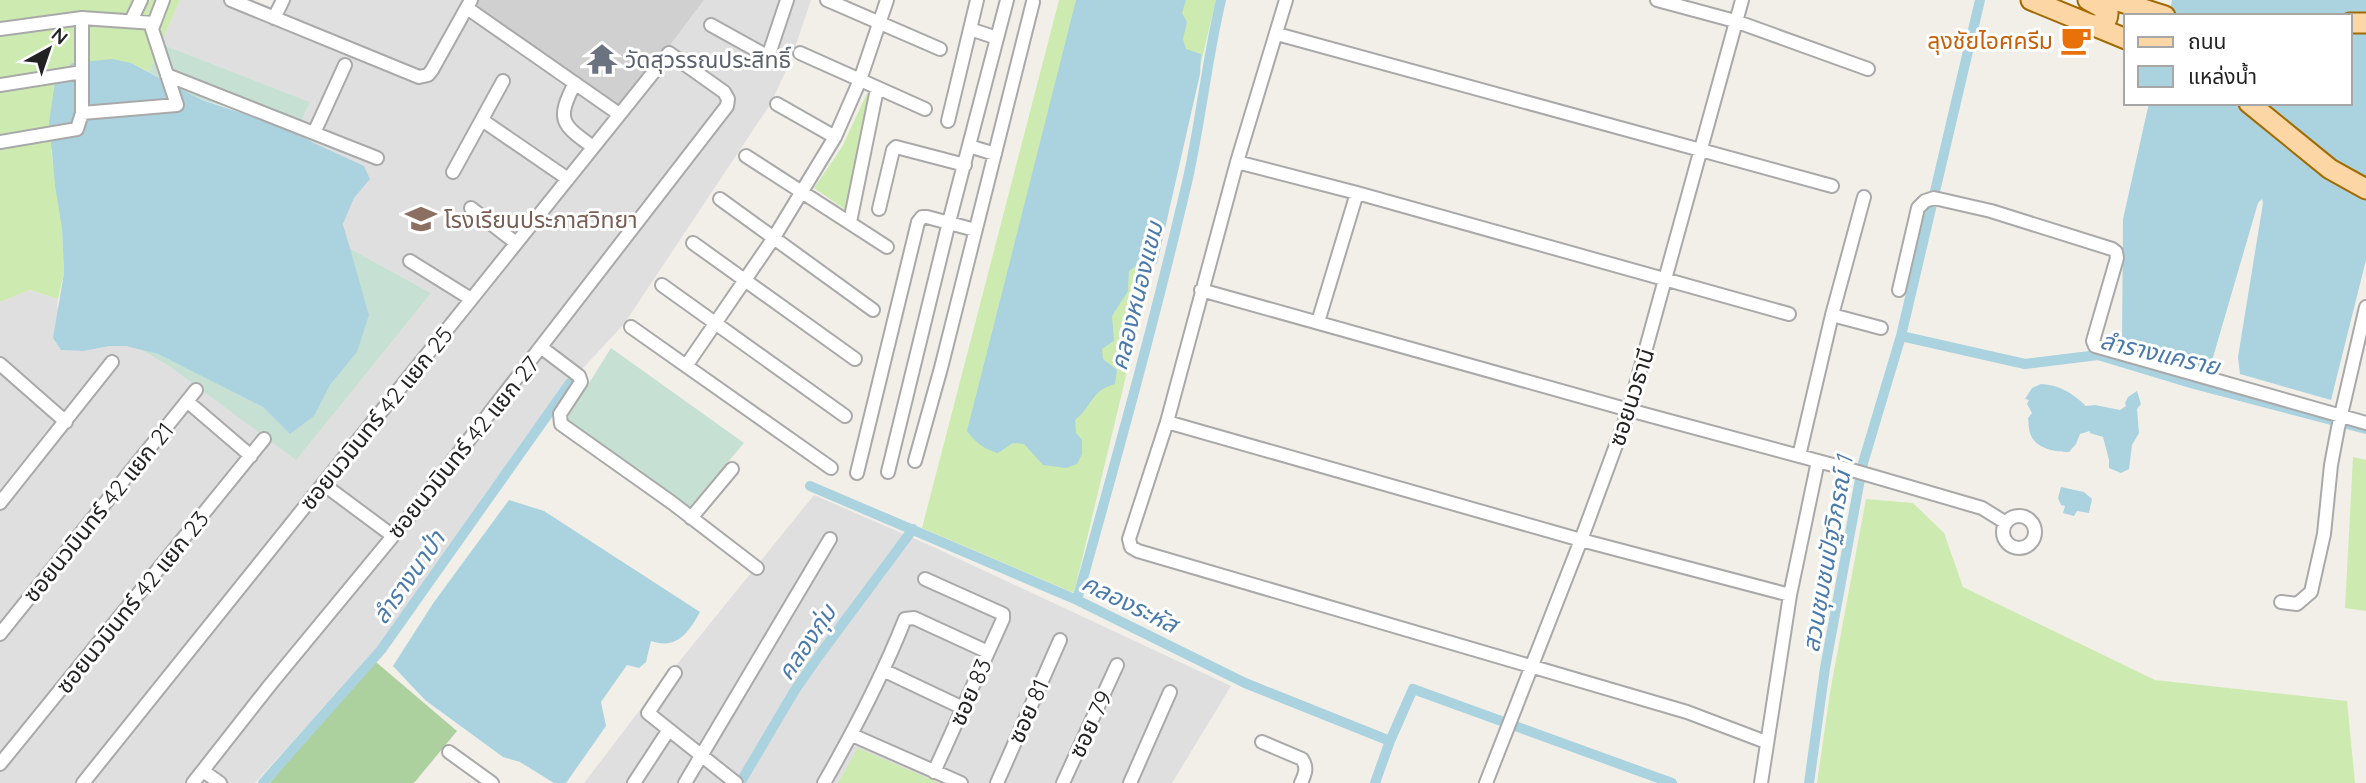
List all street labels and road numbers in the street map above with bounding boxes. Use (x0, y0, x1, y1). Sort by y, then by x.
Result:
street label: ซอยนวมินทร์ 42 แยก 25 (293, 321, 459, 515)
street label: ซอยนวธานี (1602, 344, 1660, 450)
street label: ซอยนวมินทร์ 42 แยก 27 (381, 350, 546, 544)
street label: ซอยนวมินทร์ 42 แยก 21 (16, 416, 180, 608)
street label: ซอยนวมินทร์ 42 แยก 23 (49, 505, 215, 699)
street label: ซอย 83 (942, 654, 998, 730)
street label: ซอย 81 (1001, 675, 1055, 747)
street label: ซอย 79 (1062, 686, 1118, 762)

